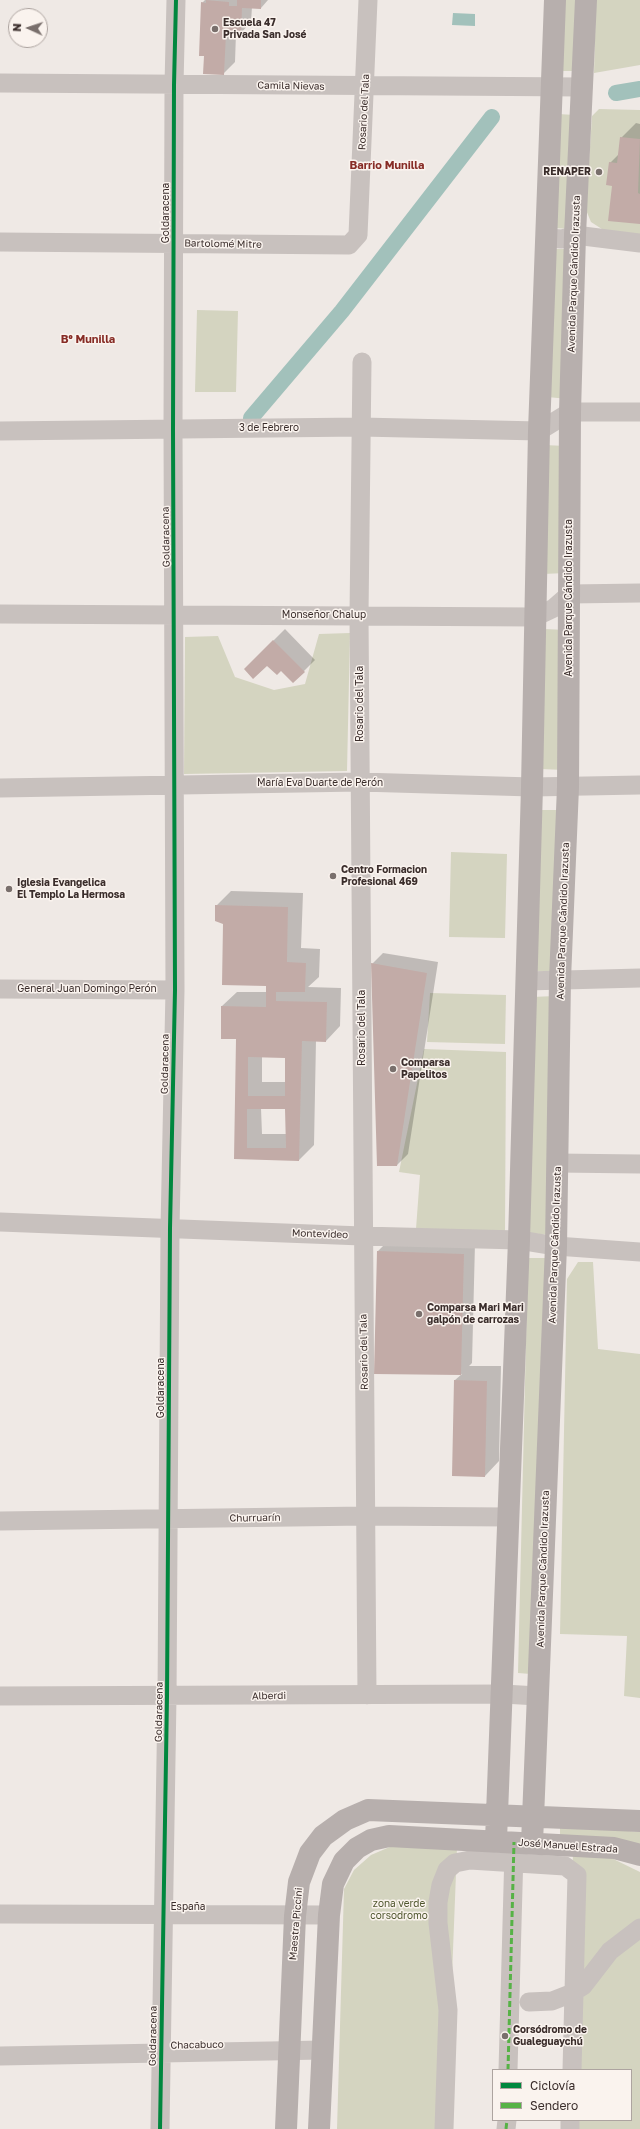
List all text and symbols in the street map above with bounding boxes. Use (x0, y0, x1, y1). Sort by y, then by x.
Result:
north arrow (8, 8, 48, 48)
place label: Escuela 47 Privada San José (223, 17, 306, 40)
text: N (10, 23, 23, 32)
marker: Escuela 47 Privada San José (210, 24, 220, 34)
street label: Rosario del Tala (356, 74, 372, 150)
street label: Camila Nievas (257, 79, 325, 93)
district label: Barrio Munilla (350, 159, 424, 173)
place label: RENAPER (543, 166, 591, 178)
marker: RENAPER (594, 167, 604, 177)
street label: Goldaracena (160, 183, 172, 243)
street label: Avenida Parque Cándido Irazusta (565, 195, 583, 353)
street label: Bartolomé Mitre (184, 237, 262, 251)
district label: Bº Munilla (61, 333, 115, 347)
street label: 3 de Febrero (239, 422, 299, 434)
street label: Goldaracena (159, 507, 173, 567)
street label: Avenida Parque Cándido Irazusta (563, 519, 575, 677)
street label: Monseñor Chalup (282, 609, 366, 621)
street label: Rosario del Tala (354, 666, 366, 742)
street label: María Eva Duarte de Perón (257, 777, 383, 789)
street label: Avenida Parque Cándido Irazusta (554, 842, 572, 1000)
place label: Centro Formacion Profesional 469 (341, 864, 427, 888)
marker: Centro Formacion Profesional 469 (328, 871, 338, 881)
place label: Iglesia Evangelica El Templo La Hermosa (17, 877, 125, 900)
marker: Iglesia Evangelica El Templo La Hermosa (4, 884, 14, 894)
street label: General Juan Domingo Perón (17, 983, 157, 995)
street label: Rosario del Tala (356, 990, 368, 1066)
street label: Goldaracena (158, 1034, 172, 1094)
place label: Comparsa Papelitos (401, 1057, 450, 1080)
marker: Comparsa Papelitos (388, 1064, 398, 1074)
street label: Avenida Parque Cándido Irazusta (546, 1166, 564, 1324)
street label: Montevideo (292, 1227, 348, 1241)
place label: Comparsa Mari Mari galpón de carrozas (427, 1302, 524, 1326)
marker: Comparsa Mari Mari galpón de carrozas (414, 1309, 424, 1319)
street label: Rosario del Tala (357, 1314, 371, 1390)
street label: Goldaracena (155, 1358, 167, 1418)
street label: Avenida Parque Cándido Irazusta (534, 1490, 552, 1648)
street label: Churruarín (229, 1512, 281, 1524)
street label: Goldaracena (152, 1682, 166, 1742)
street label: Alberdi (252, 1690, 286, 1702)
street label: José Manuel Estrada (518, 1837, 618, 1855)
street label: Maestra Piccini (287, 1887, 305, 1961)
park label: zona verde corsodromo (370, 1898, 428, 1922)
street label: España (171, 1901, 205, 1913)
street label: Goldaracena (146, 2006, 160, 2066)
place label: Corsódromo de Gualeguaychú (513, 2024, 587, 2048)
marker: Corsódromo de Gualeguaychú (500, 2031, 510, 2041)
street label: Chacabuco (170, 2039, 224, 2051)
legend (492, 2069, 632, 2121)
text: Ciclovía (530, 2078, 575, 2093)
text: Sendero (530, 2098, 578, 2113)

